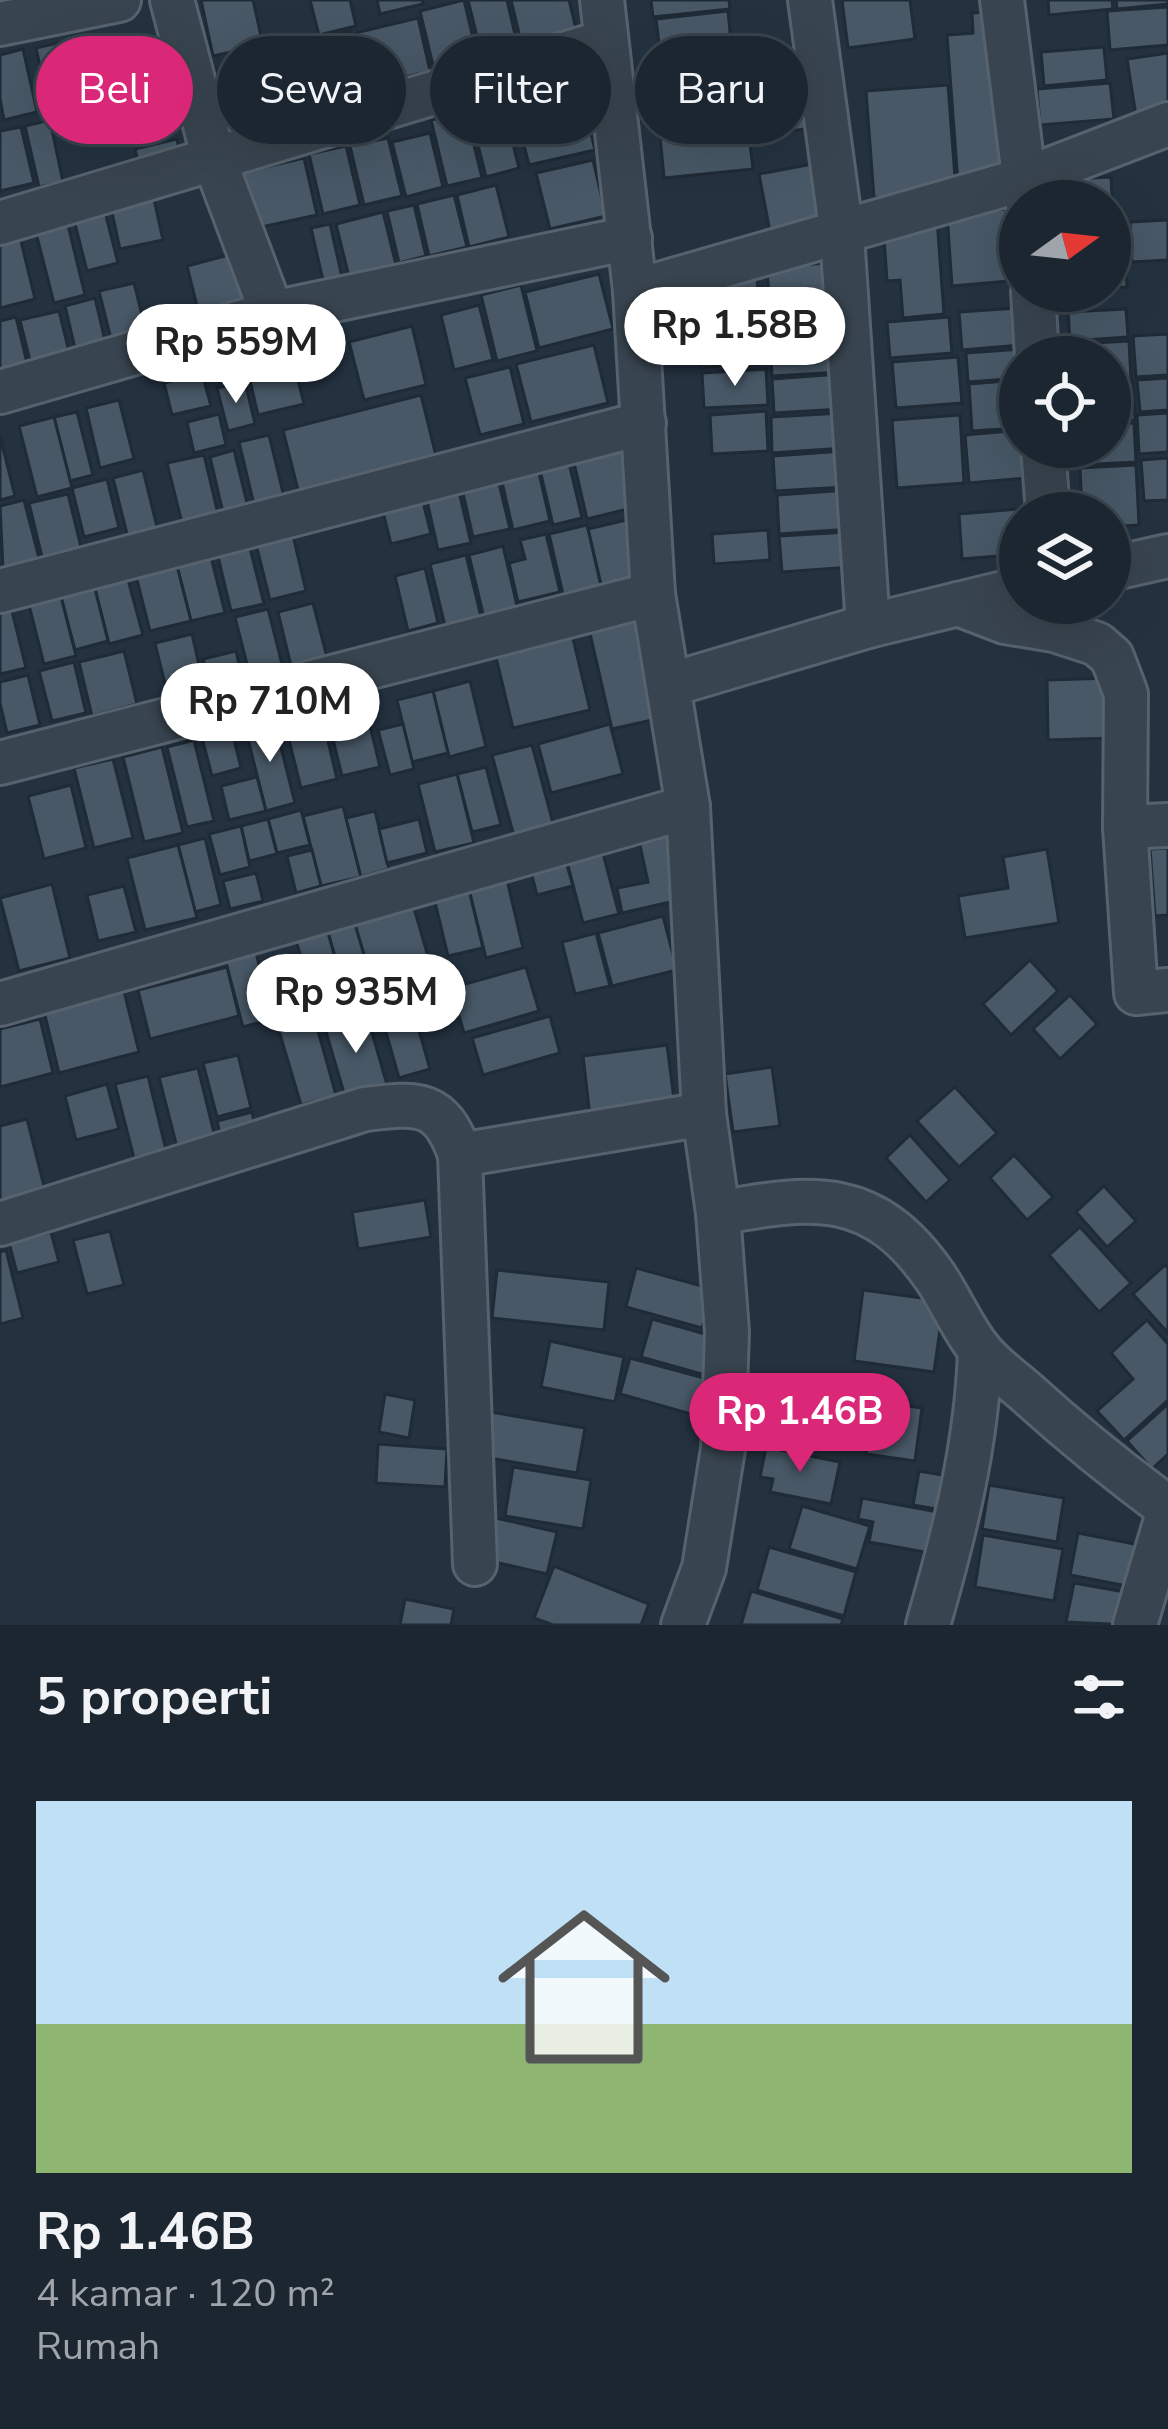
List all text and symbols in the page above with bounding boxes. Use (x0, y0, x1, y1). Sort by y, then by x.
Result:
chip: Beli (36, 36, 193, 144)
chip: Sewa (217, 36, 406, 144)
chip: Filter (430, 36, 611, 144)
chip: Baru (635, 36, 808, 144)
north arrow (999, 180, 1131, 312)
map controls (999, 180, 1131, 624)
pin: Rp 1.58B (611, 287, 859, 389)
text: Rp 1.58B (651, 299, 819, 352)
pin: Rp 559M (125, 304, 347, 406)
text: Rp 559M (154, 316, 318, 369)
button: locate (999, 336, 1131, 468)
button: layers (999, 492, 1131, 624)
pin: Rp 710M (159, 663, 381, 765)
text: Rp 710M (188, 675, 352, 728)
pin: Rp 935M (245, 954, 467, 1056)
text: Rp 935M (274, 966, 438, 1019)
pin: Rp 1.46B (676, 1373, 924, 1475)
text: Rp 1.46B (716, 1385, 884, 1438)
text: 5 properti (36, 1662, 272, 1732)
icon: filters (1066, 1664, 1132, 1730)
icon: home (476, 1879, 692, 2095)
text: Rp 1.46B (36, 2197, 255, 2267)
text: 4 kamar · 120 m² (36, 2267, 335, 2320)
text: Rumah (36, 2320, 160, 2373)

